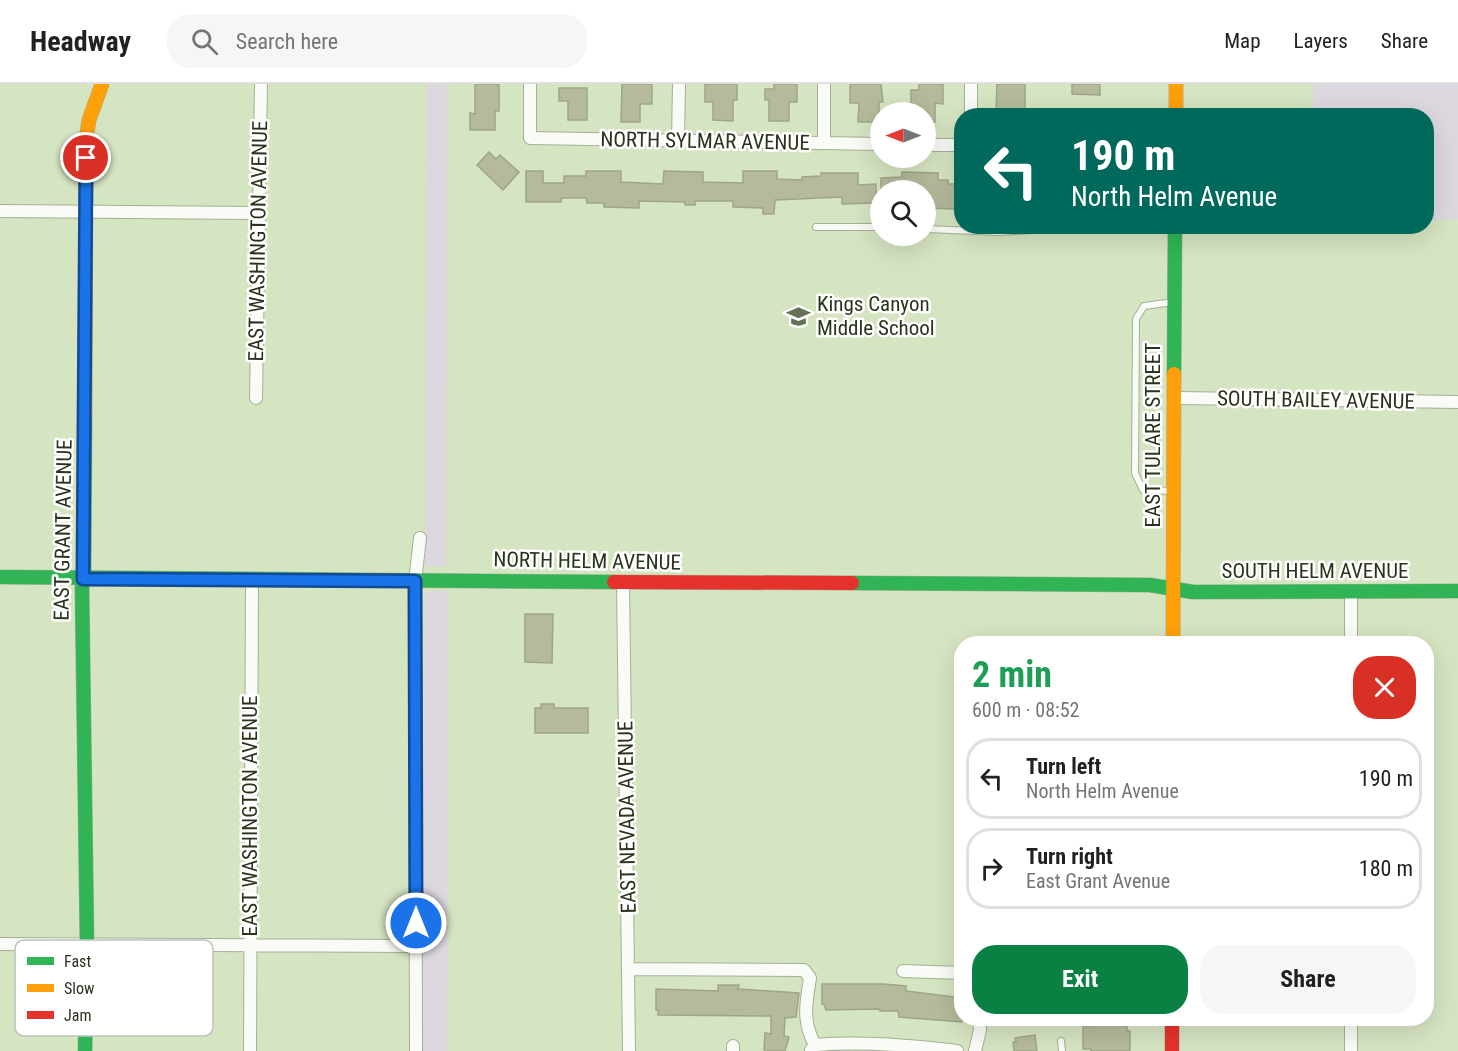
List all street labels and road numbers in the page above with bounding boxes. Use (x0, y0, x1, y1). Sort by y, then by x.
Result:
street label: EAST WASHINGTON AVENUE (244, 120, 272, 362)
street label: NORTH SYLMAR AVENUE (600, 127, 810, 155)
street label: EAST TULARE STREET (1141, 343, 1165, 527)
street label: SOUTH BAILEY AVENUE (1217, 386, 1415, 414)
street label: EAST GRANT AVENUE (49, 439, 77, 621)
street label: NORTH HELM AVENUE (493, 547, 681, 575)
street label: SOUTH HELM AVENUE (1222, 559, 1408, 583)
street label: EAST WASHINGTON AVENUE (238, 696, 262, 936)
street label: EAST NEVADA AVENUE (613, 720, 641, 914)

